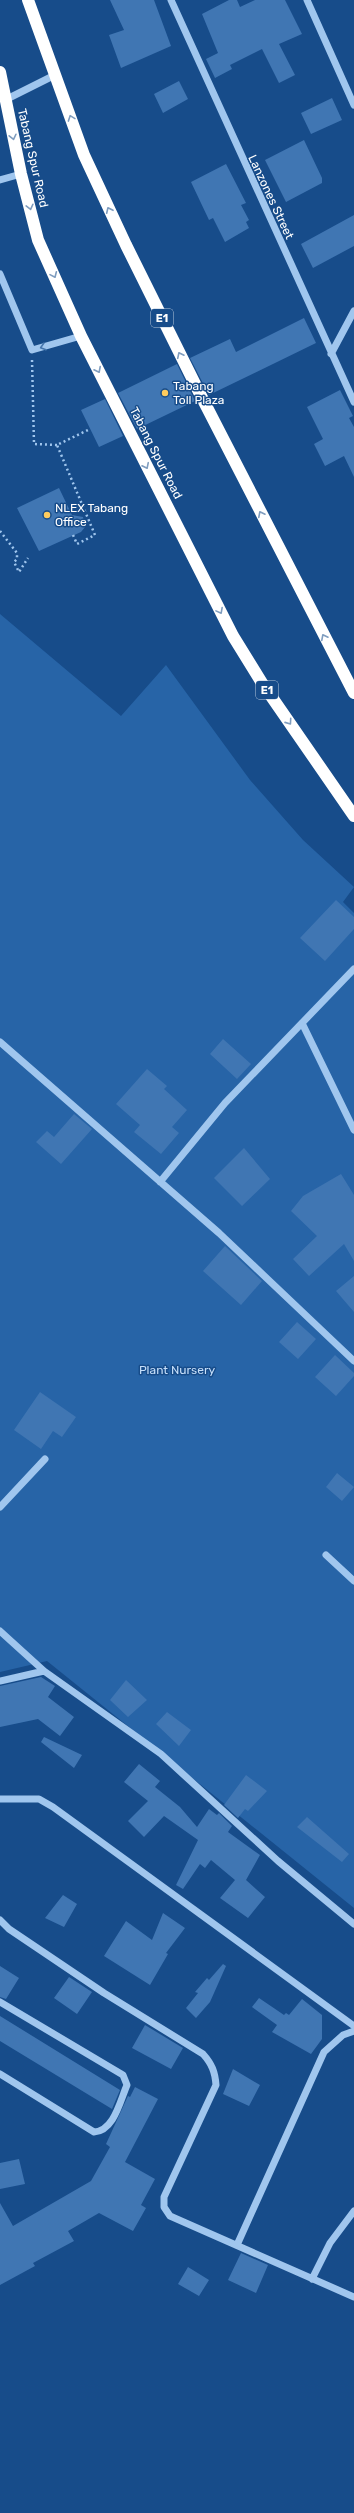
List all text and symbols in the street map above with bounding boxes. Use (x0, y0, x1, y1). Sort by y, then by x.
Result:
street label: Tabang Spur Road (15, 107, 51, 209)
one-way arrow (67, 115, 76, 122)
one-way arrow (9, 134, 17, 140)
street label: Lanzones Street (245, 153, 297, 242)
one-way arrow (25, 203, 33, 210)
one-way arrow (106, 206, 114, 213)
one-way arrow (49, 271, 57, 279)
road number: E1 (151, 309, 173, 327)
one-way arrow (40, 342, 47, 350)
one-way arrow (178, 352, 185, 360)
one-way arrow (94, 366, 101, 374)
place label: Tabang Toll Plaza (173, 379, 224, 407)
marker: Tabang Toll Plaza (160, 388, 170, 398)
street label: Tabang Spur Road (127, 405, 185, 501)
one-way arrow (142, 461, 149, 469)
place label: NLEX Tabang Office (55, 501, 128, 529)
marker: NLEX Tabang Office (42, 510, 52, 520)
one-way arrow (258, 510, 266, 518)
one-way arrow (215, 607, 223, 615)
one-way arrow (321, 633, 329, 641)
road number: E1 (256, 681, 278, 699)
one-way arrow (284, 717, 291, 724)
park label: Plant Nursery (139, 1363, 215, 1377)

